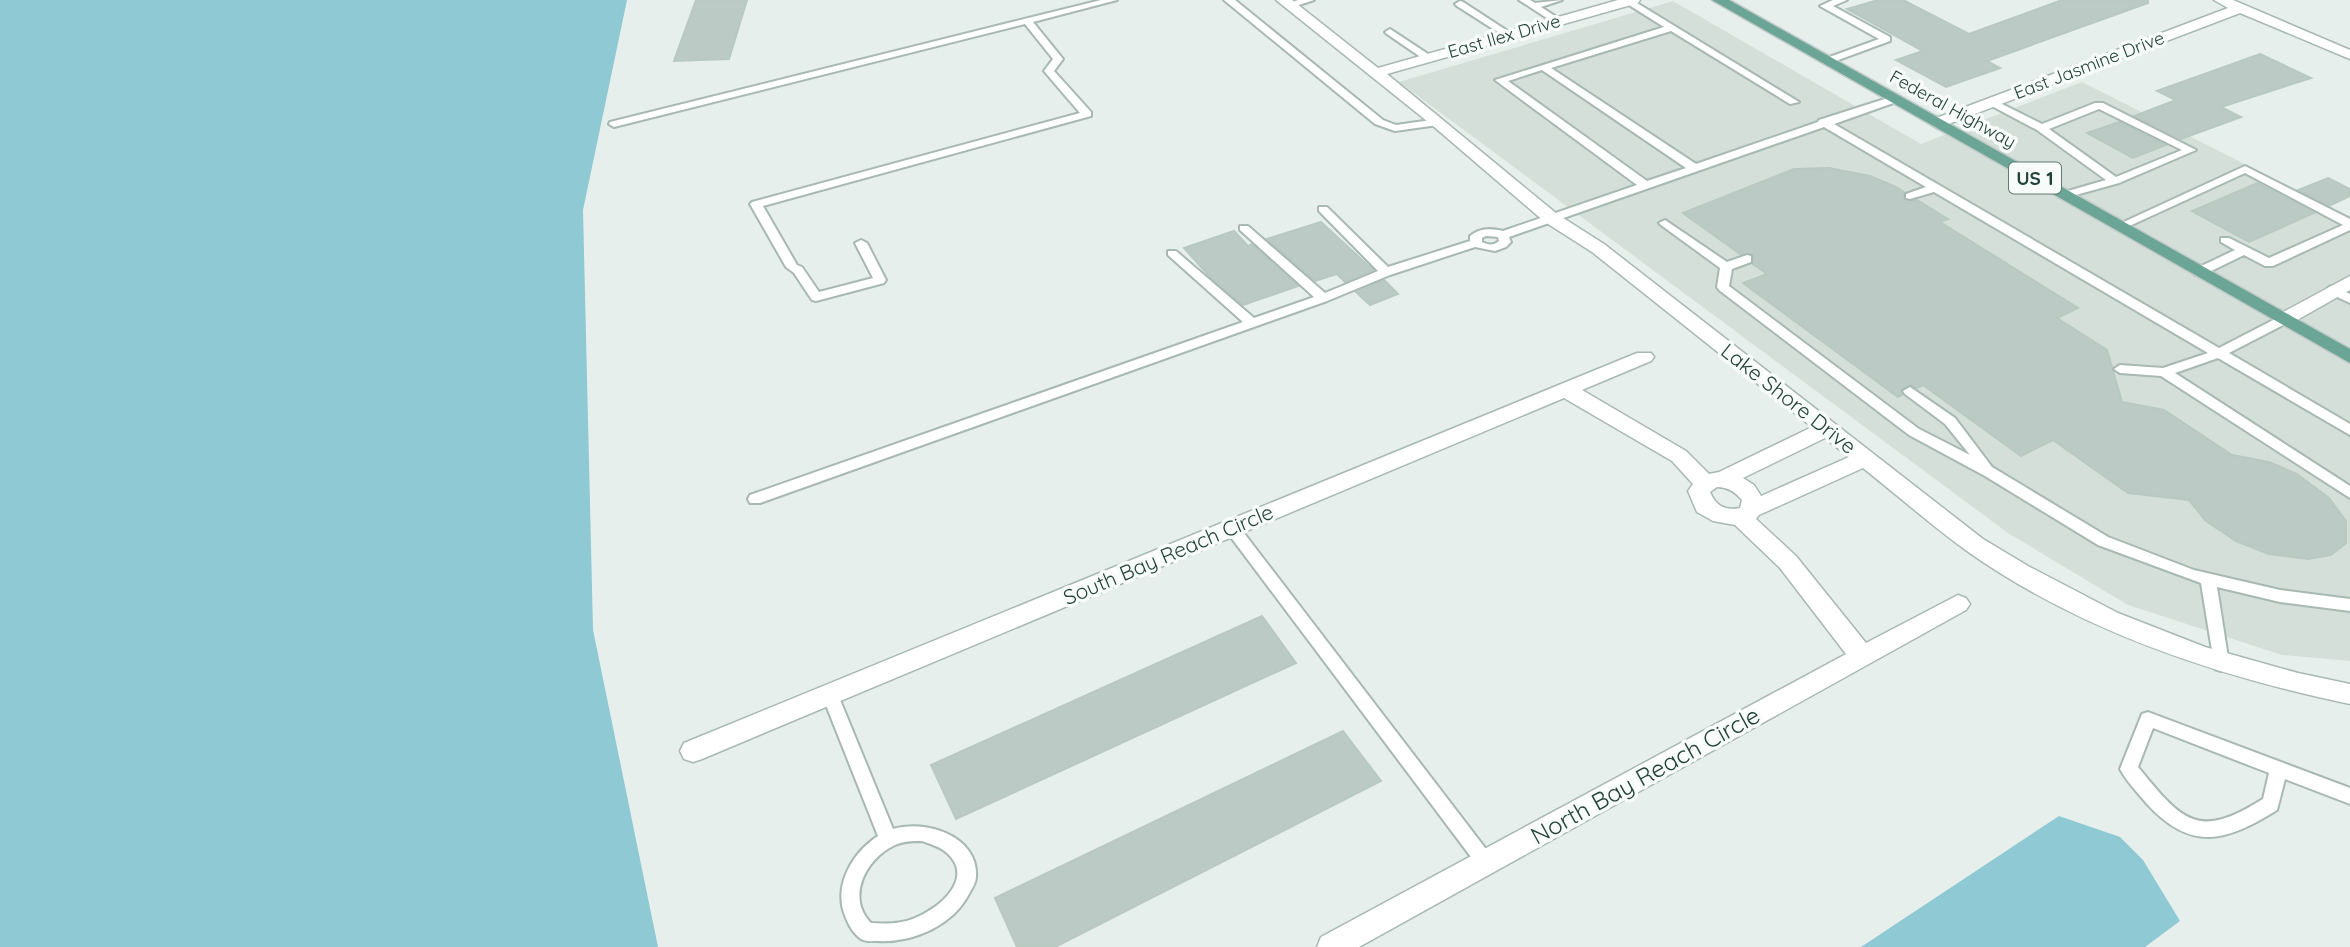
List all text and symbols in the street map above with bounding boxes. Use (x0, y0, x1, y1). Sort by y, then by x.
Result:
street label: East Ilex Drive (1445, 9, 1563, 63)
street label: East Jasmine Drive (2011, 26, 2167, 104)
street label: Federal Highway (1886, 65, 2020, 153)
road number: US 1 (2009, 162, 2061, 194)
street label: Lake Shore Drive (1716, 337, 1862, 459)
street label: South Bay Reach Circle (1059, 498, 1277, 610)
street label: North Bay Reach Circle (1525, 699, 1765, 851)

